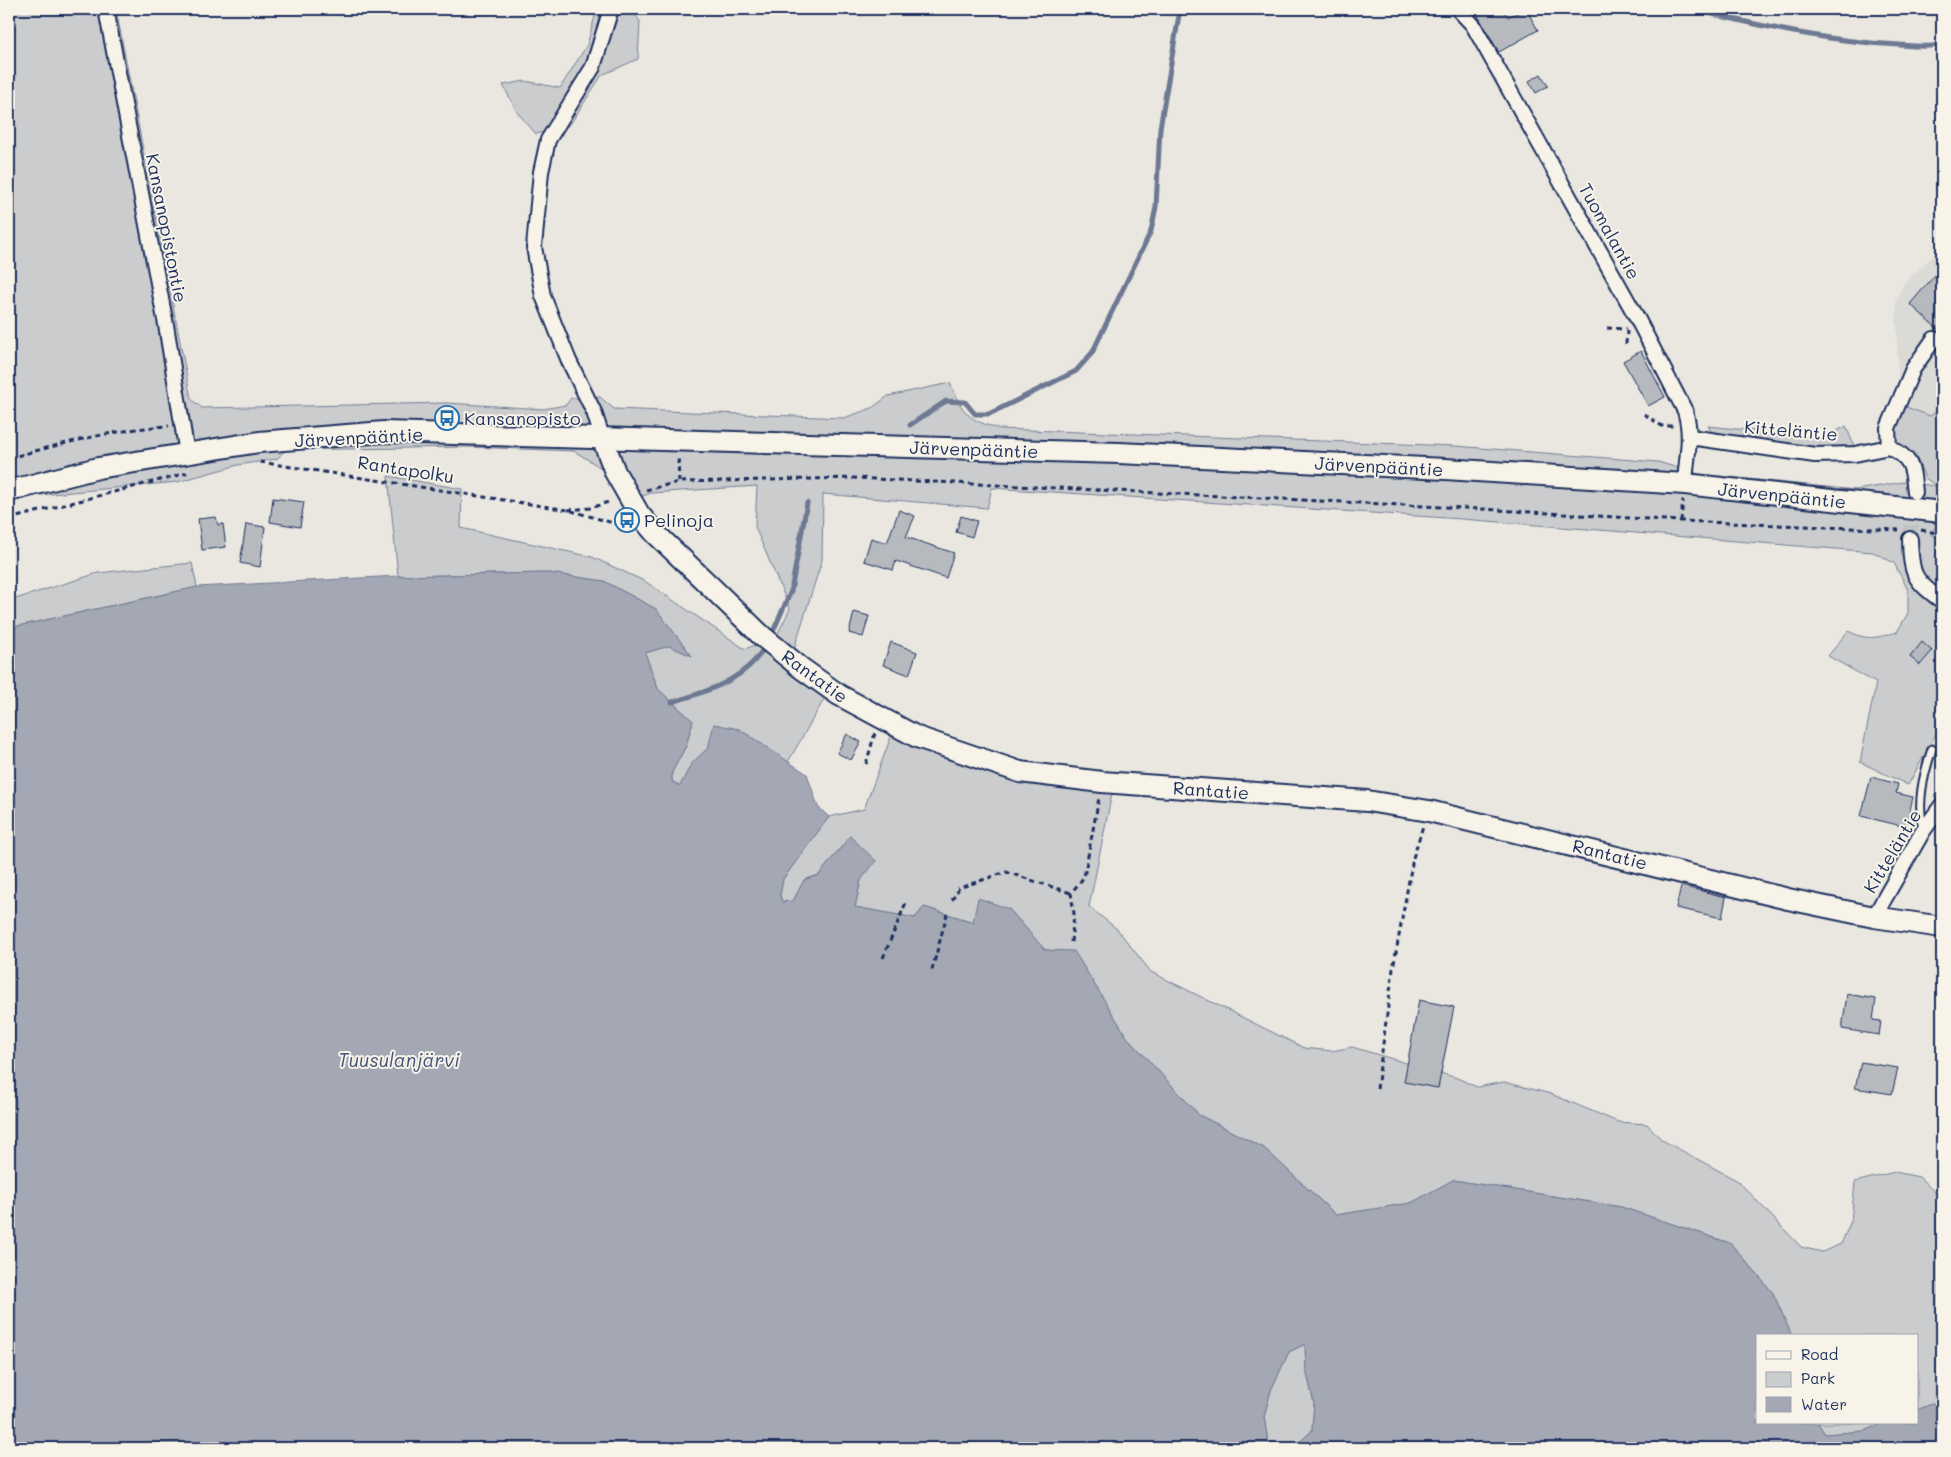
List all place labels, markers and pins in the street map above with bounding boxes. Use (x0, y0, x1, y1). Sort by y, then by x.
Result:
bus stop icon: Kansanopisto (434, 405, 460, 431)
place label: Kansanopisto (464, 406, 581, 430)
bus stop icon: Pelinoja (614, 507, 640, 533)
place label: Pelinoja (644, 508, 714, 532)

